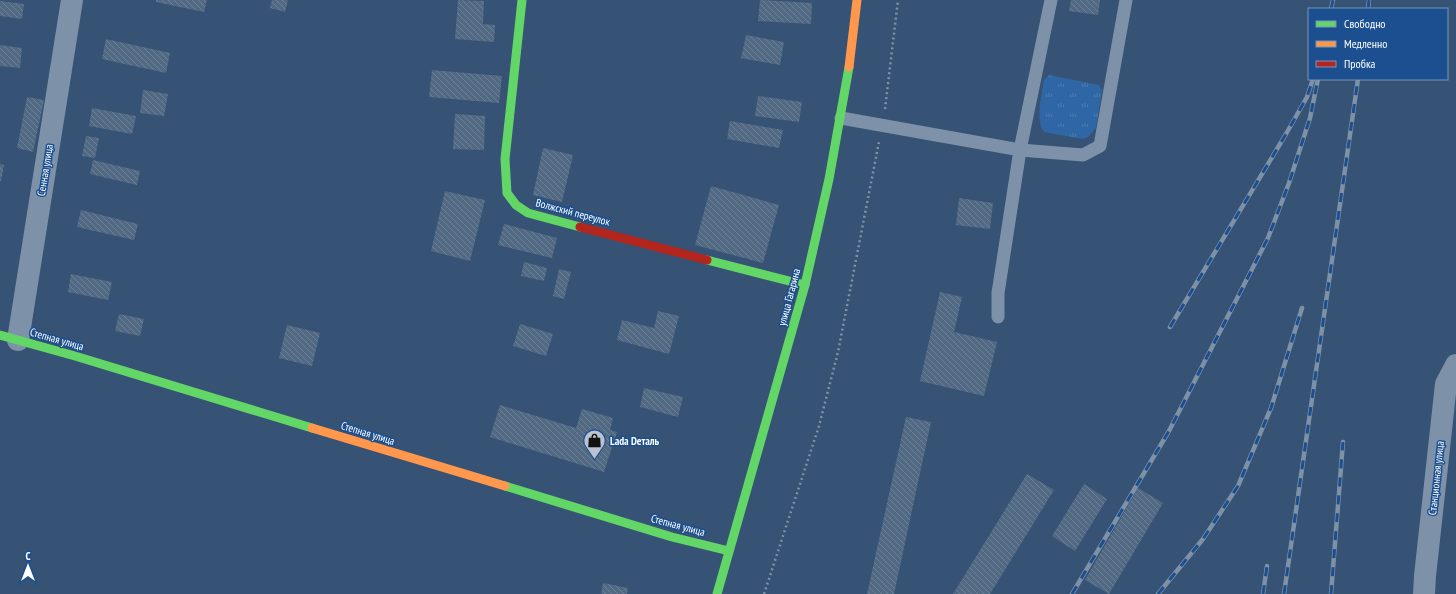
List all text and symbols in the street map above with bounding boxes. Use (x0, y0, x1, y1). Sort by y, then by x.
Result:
legend (1308, 8, 1448, 80)
text: Свободно (1344, 16, 1386, 31)
text: Медленно (1344, 36, 1387, 51)
text: Пробка (1344, 56, 1376, 71)
street label: Сенная улица (34, 143, 56, 197)
street label: Волжский переулок (534, 195, 612, 229)
street label: улица Гагарина (775, 267, 803, 327)
street label: Степная улица (28, 325, 86, 353)
street label: Степная улица (339, 418, 397, 448)
shop icon: Lada Dеталь (582, 428, 608, 461)
place label: Lada Dеталь (610, 434, 660, 448)
street label: Станционная улица (1425, 440, 1447, 516)
street label: Степная улица (649, 511, 707, 539)
north arrow (8, 546, 48, 586)
text: С (25, 549, 31, 563)

